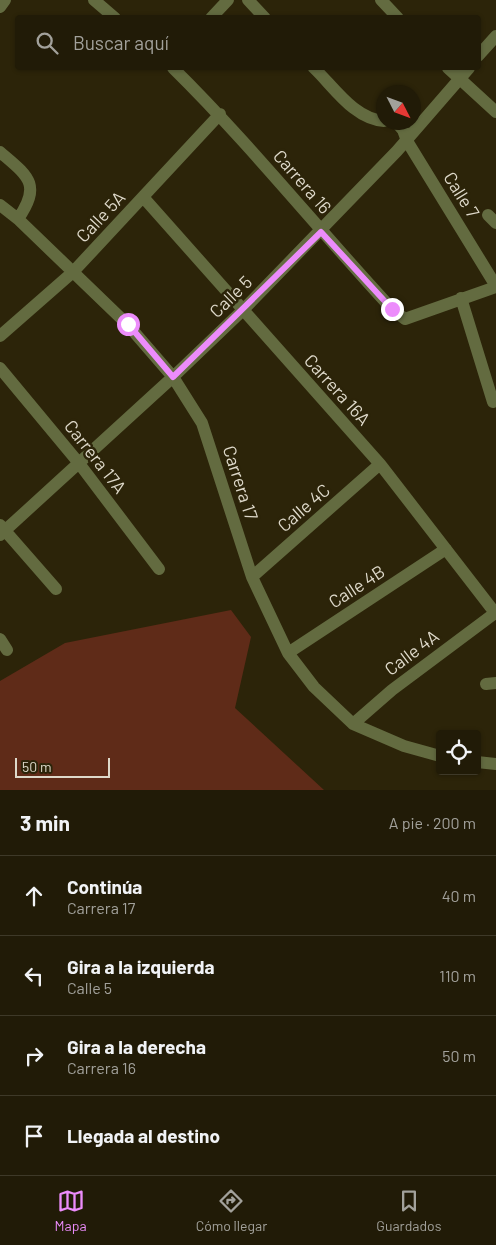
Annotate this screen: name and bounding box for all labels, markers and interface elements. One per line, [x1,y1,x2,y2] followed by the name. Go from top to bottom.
[15,15,481,70] search box
[33,29,61,57] icon: search
[73,31,169,54] text: Buscar aquí
[376,85,421,130] north arrow
[269,145,336,218] street label: Carrera 16
[439,167,485,222] street label: Calle 7
[71,186,129,246] street label: Calle 5A
[204,271,256,322] street label: Calle 5
[381,298,404,321] route end
[117,313,140,336] route start
[300,349,376,430] street label: Carrera 16A
[60,415,131,498] street label: Carrera 17A
[219,443,263,523] street label: Carrera 17
[273,478,334,536] street label: Calle 4C
[324,560,389,612] street label: Calle 4B
[380,625,443,680] street label: Calle 4A
[436,730,481,775] map controls
[436,730,481,775] button: locate
[15,755,110,778] scale bar
[22,758,51,775] text: 50 m
[20,810,70,835] text: 3 min
[389,813,476,832] text: A pie · 200 m
[67,875,142,898] text: Continúa
[20,882,48,910] icon: ahead
[442,886,476,905] text: 40 m
[67,898,135,917] text: Carrera 17
[67,955,215,978] text: Gira a la izquierda
[20,962,48,990] icon: left
[439,966,476,985] text: 110 m
[67,978,112,997] text: Calle 5
[67,1035,206,1058] text: Gira a la derecha
[20,1042,48,1070] icon: right
[442,1046,476,1065] text: 50 m
[67,1058,136,1077] text: Carrera 16
[20,1122,48,1150] icon: arrive
[67,1124,220,1147] text: Llegada al destino
[55,1187,87,1234] tab: Mapa
[196,1187,267,1234] tab: Cómo llegar
[376,1187,441,1234] tab: Guardados

